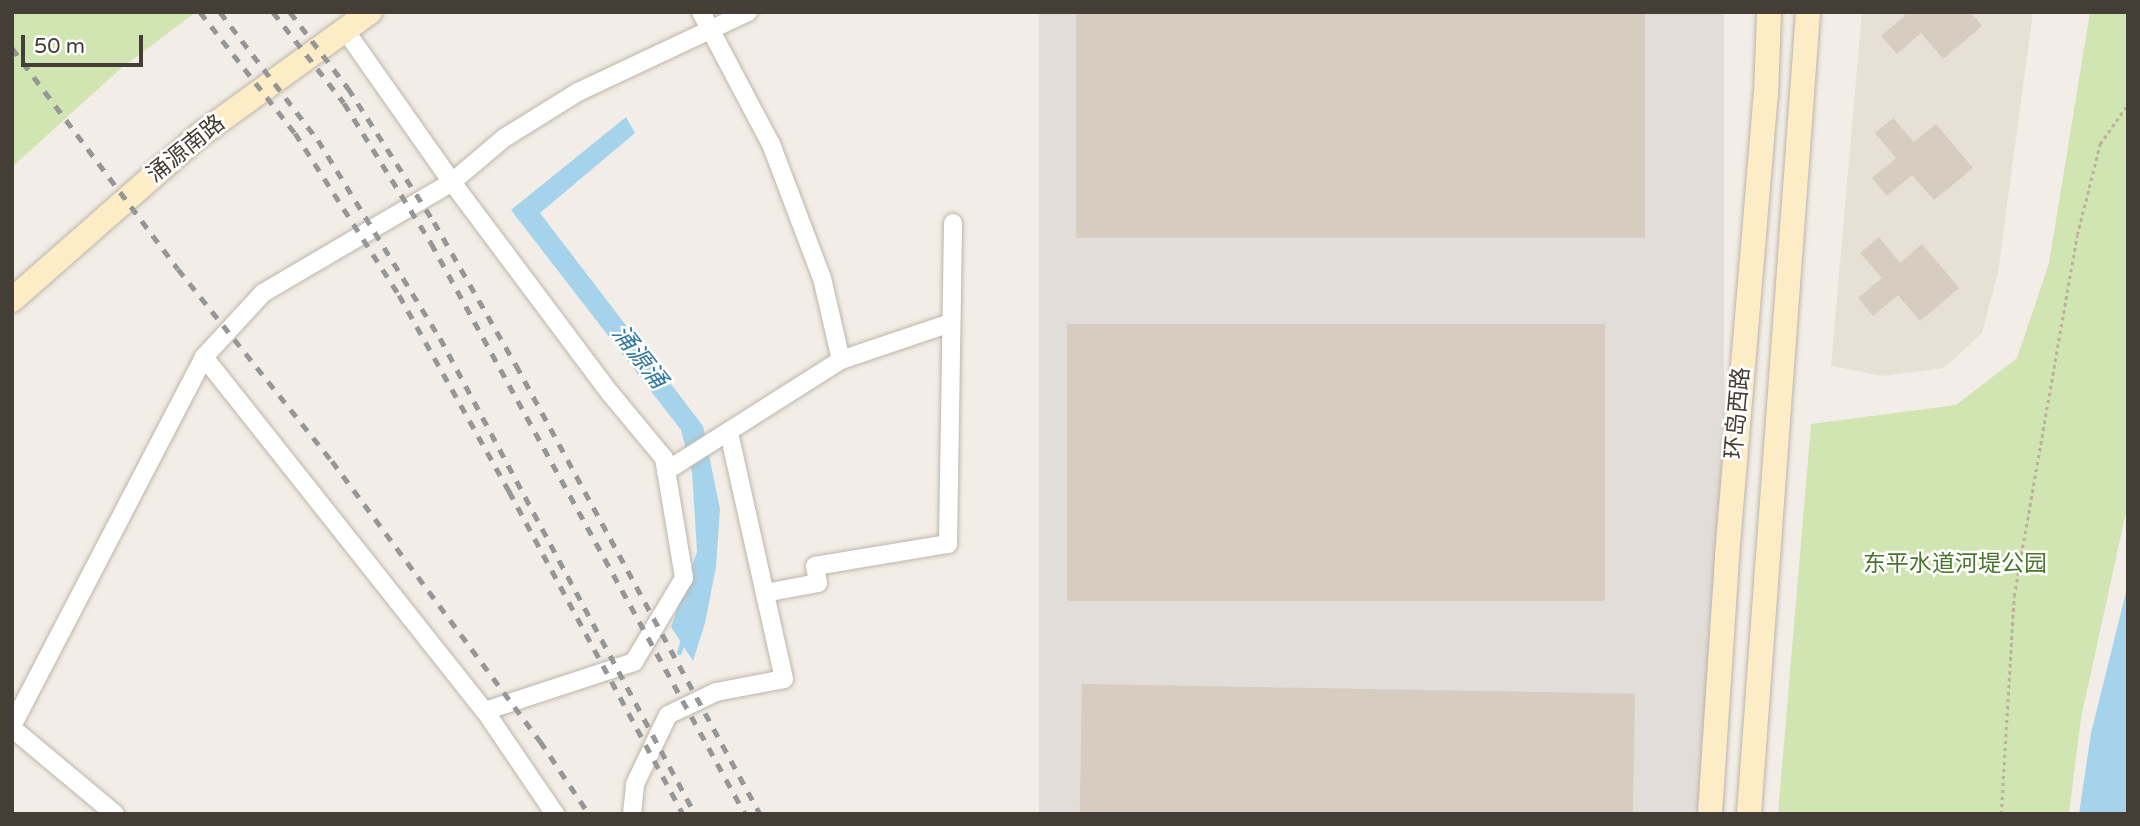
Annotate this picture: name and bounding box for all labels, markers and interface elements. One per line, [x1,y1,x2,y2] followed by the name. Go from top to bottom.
[24,21,147,65] scale bar
[34,34,85,59] text: 50 m
[142,109,230,189] street label: 涌源南路
[605,320,673,394] water label: 涌源涌
[1720,366,1756,460] street label: 环岛西路
[1863,550,2047,578] park label: 东平水道河堤公园

